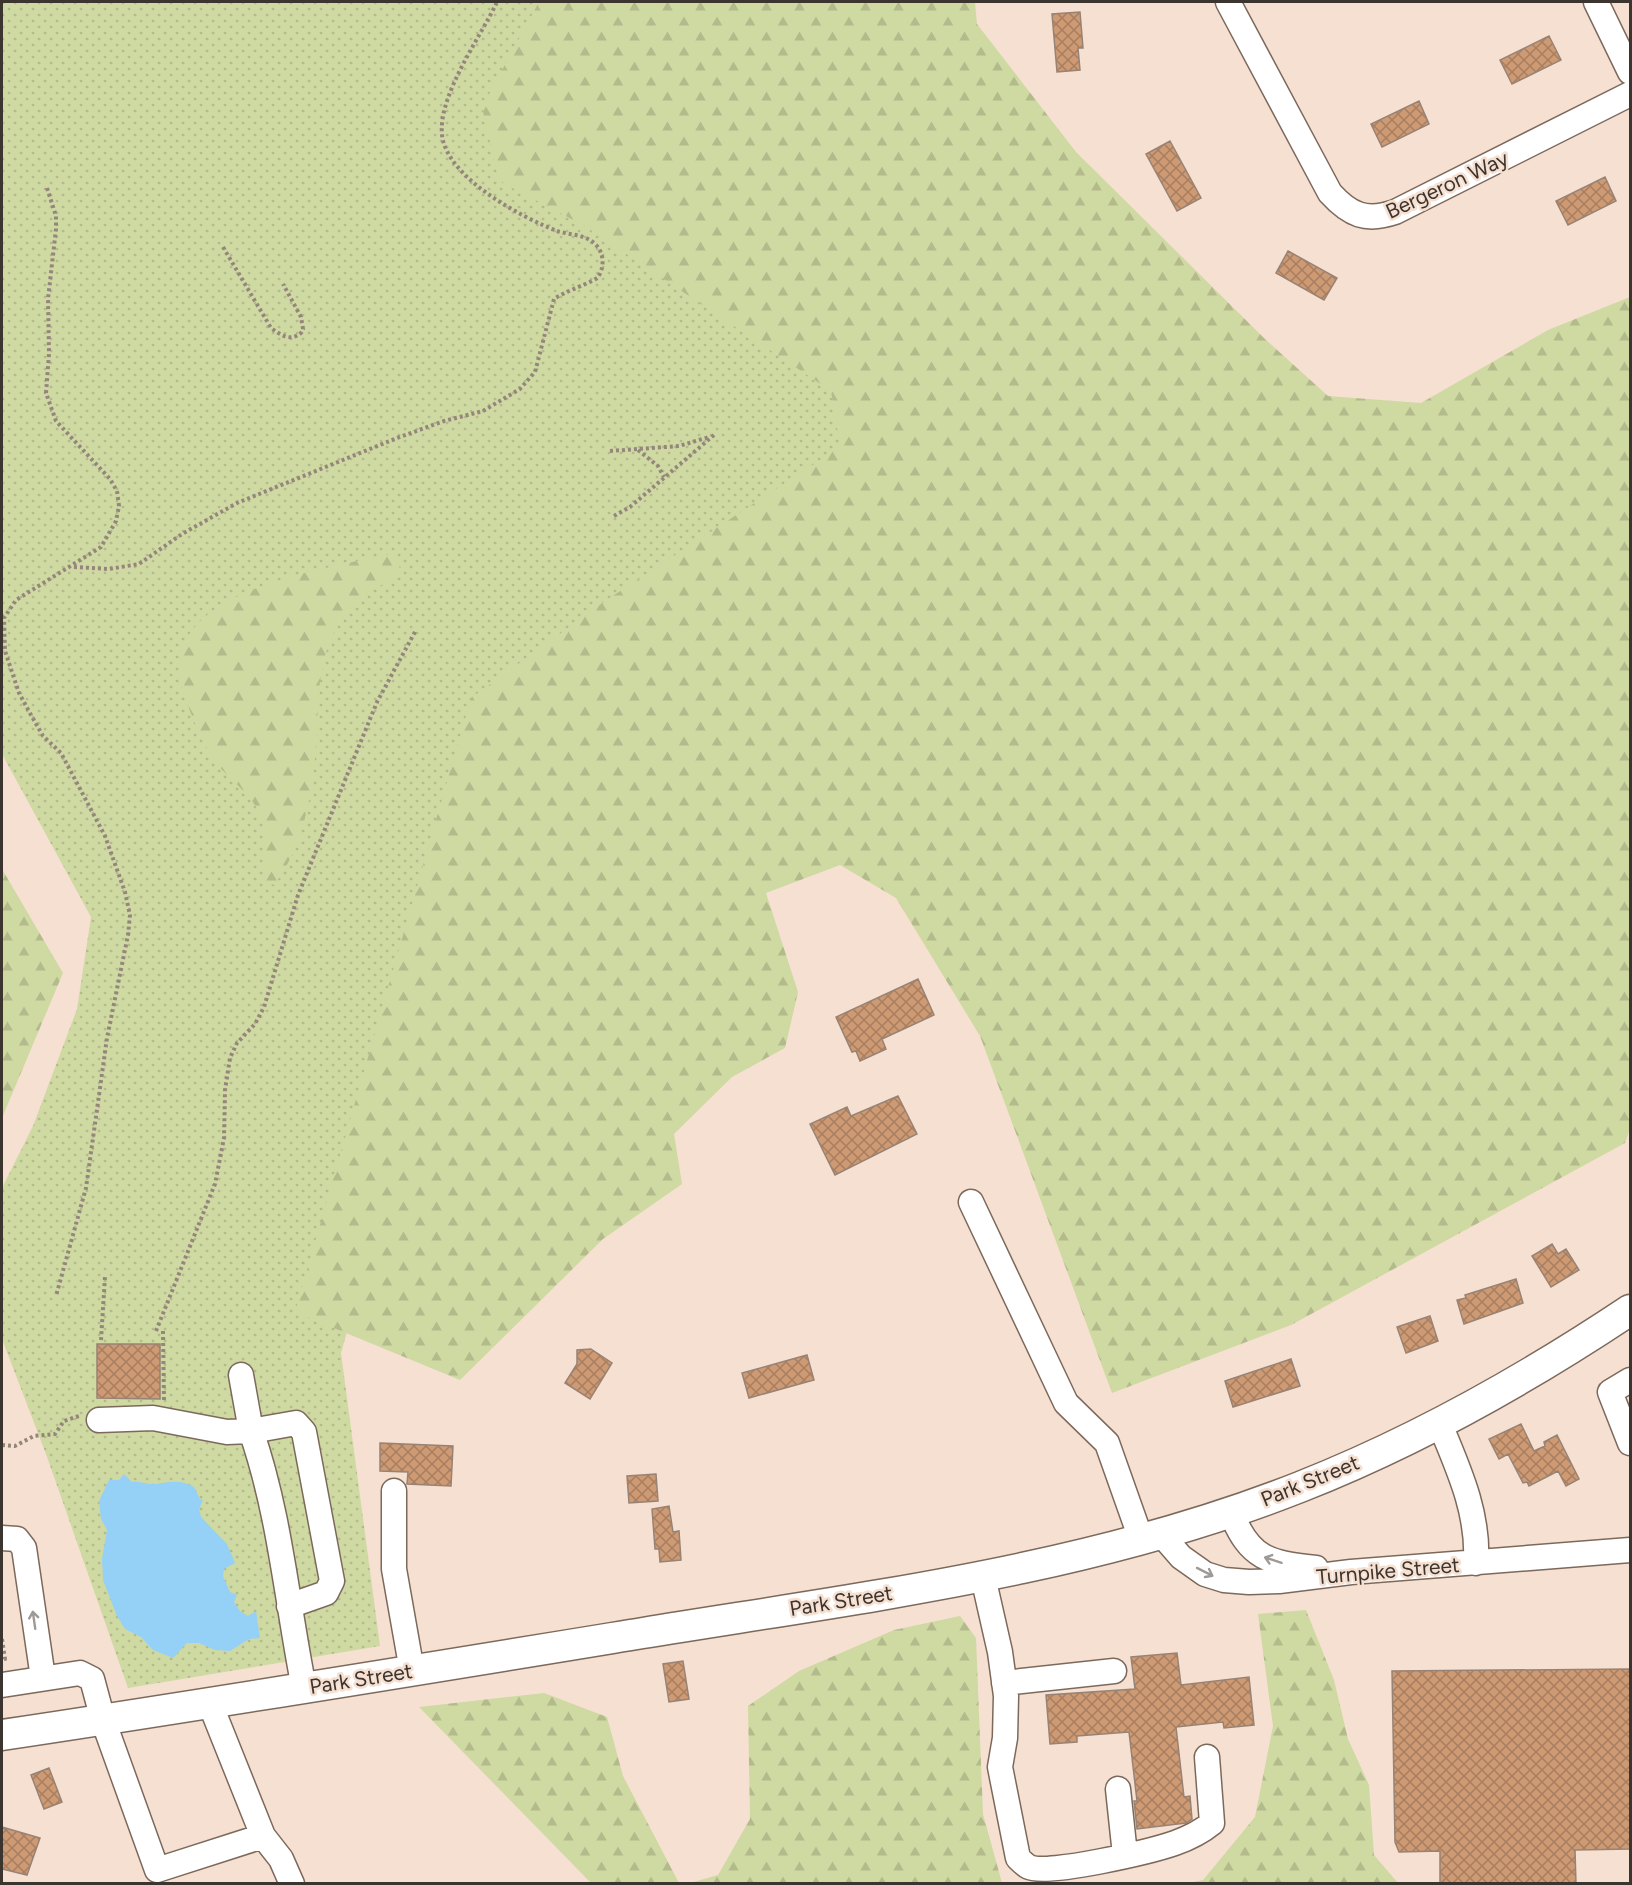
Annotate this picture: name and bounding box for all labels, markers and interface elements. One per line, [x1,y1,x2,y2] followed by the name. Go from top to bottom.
[1382,145,1512,224] street label: Bergeron Way
[1257,1449,1363,1512] street label: Park Street
[1315,1552,1461,1589] street label: Turnpike Street
[1264,1554,1283,1565] one-way arrow
[1196,1566,1213,1578] one-way arrow
[788,1580,894,1621] street label: Park Street
[29,1611,40,1631] one-way arrow
[308,1658,414,1699] street label: Park Street

